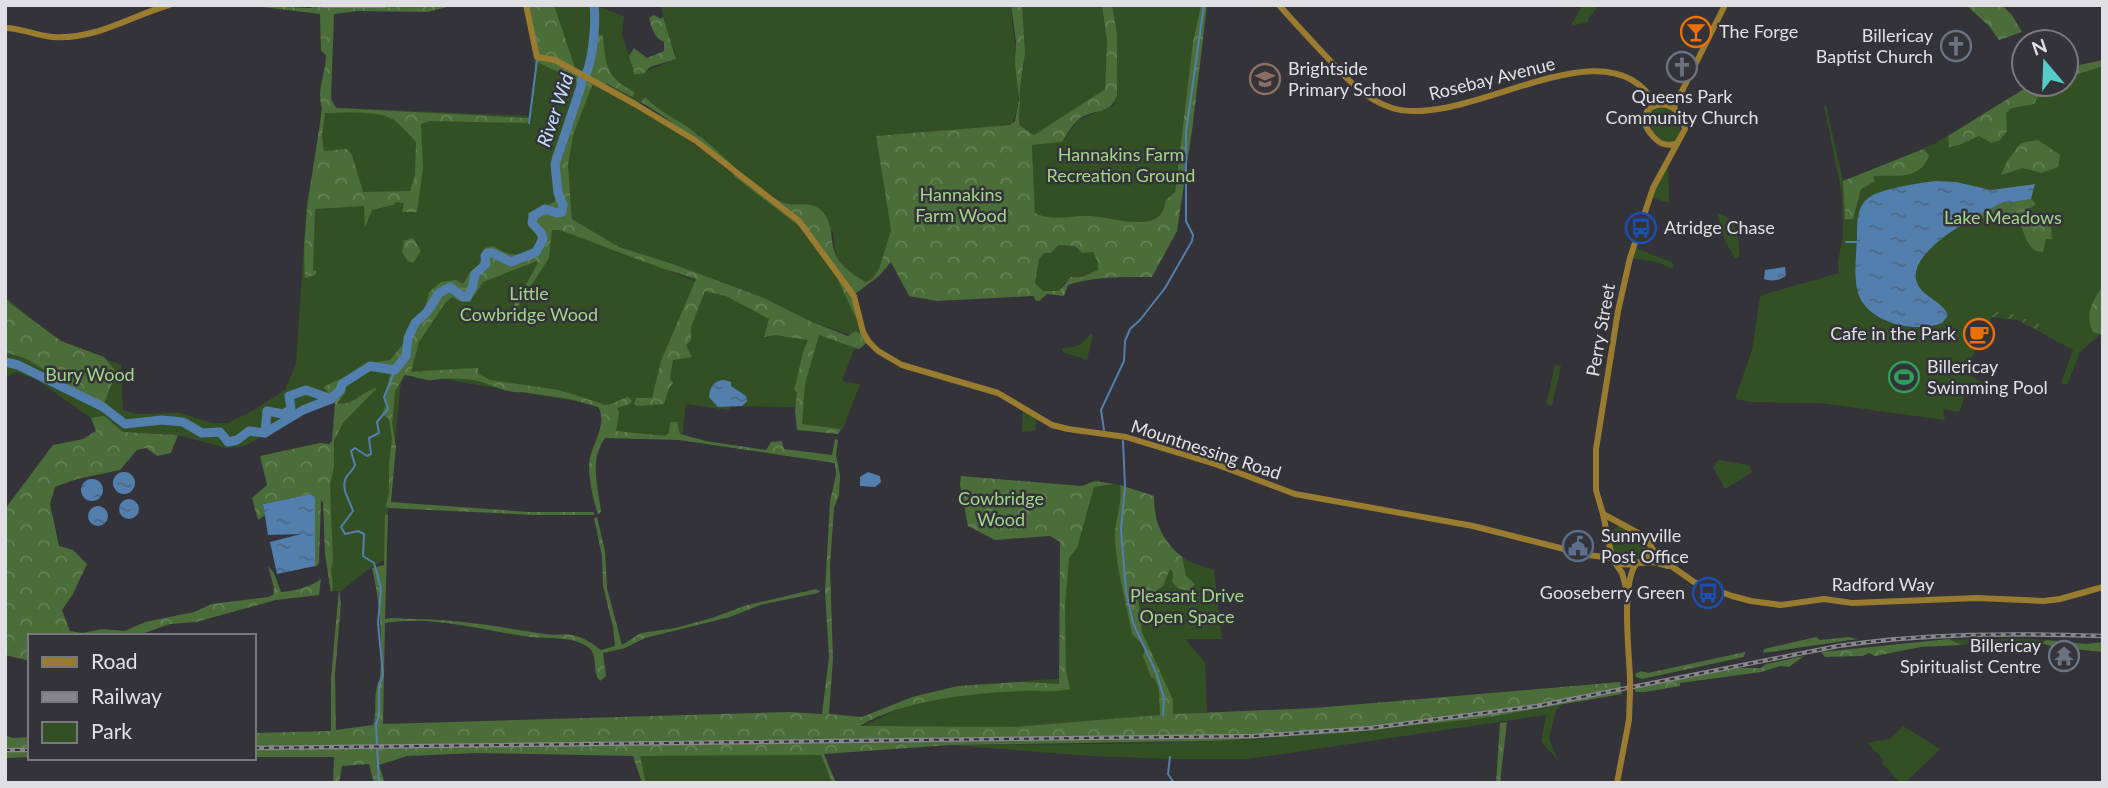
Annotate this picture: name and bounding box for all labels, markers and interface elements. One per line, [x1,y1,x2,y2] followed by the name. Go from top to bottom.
[1679,15,1713,49] bar icon: The Forge
[1719,20,1798,42] place label: The Forge
[1816,24,1934,67] place label: Billericay Baptist Church
[2010,28,2080,98] north arrow
[1939,29,1973,63] church icon: Billericay Baptist Church
[2029,33,2050,60] text: N
[1665,50,1699,84] church icon: Queens Park Community Church
[1426,52,1557,104] street label: Rosebay Avenue
[1288,57,1406,100] place label: Brightside Primary School
[1248,62,1282,96] school or university icon: Brightside Primary School
[531,70,578,150] water label: River Wid
[1606,85,1758,128] place label: Queens Park Community Church
[1047,143,1195,186] park label: Hannakins Farm Recreation Ground
[915,183,1007,226] park label: Hannakins Farm Wood
[1944,206,2062,228] park label: Lake Meadows
[1624,211,1658,245] bus stop icon: Atridge Chase
[1664,216,1775,238] place label: Atridge Chase
[1581,281,1619,378] street label: Perry Street
[460,282,598,325] park label: Little Cowbridge Wood
[1962,317,1996,351] cafe icon: Cafe in the Park
[1830,322,1957,344] place label: Cafe in the Park
[1927,355,2048,398] place label: Billericay Swimming Pool
[1887,360,1921,394] sports icon: Billericay Swimming Pool
[45,363,135,385] park label: Bury Wood
[1129,414,1284,484] street label: Mountnessing Road
[958,487,1044,530] park label: Cowbridge Wood
[1601,524,1689,567] place label: Sunnyville Post Office
[1561,529,1595,563] public building icon: Sunnyville Post Office
[1832,573,1935,595] street label: Radford Way
[1691,576,1725,610] bus stop icon: Gooseberry Green
[1540,581,1685,603] place label: Gooseberry Green
[1130,584,1244,627] park label: Pleasant Drive Open Space
[28,634,256,760] legend
[1900,634,2042,677] place label: Billericay Spiritualist Centre
[2047,639,2081,673] temple icon: Billericay Spiritualist Centre
[91,648,138,673] text: Road
[91,683,162,708] text: Railway
[91,718,132,743] text: Park

